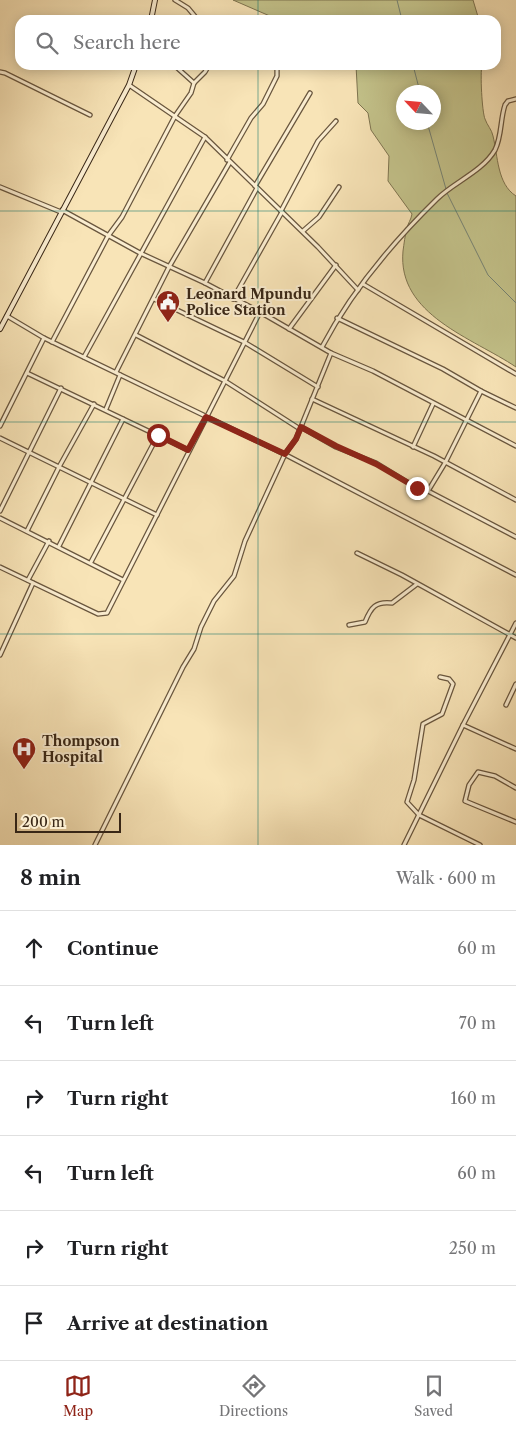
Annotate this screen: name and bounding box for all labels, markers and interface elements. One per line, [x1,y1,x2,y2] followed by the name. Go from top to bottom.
[15,15,501,70] search box
[33,29,61,57] icon: search
[73,31,181,54] text: Search here
[396,85,441,130] north arrow
[186,285,312,319] place label: Leonard Mpundu Police Station
[155,289,181,323] public building icon: Leonard Mpundu Police Station
[147,424,170,447] route start
[406,477,429,500] route end
[42,732,120,766] place label: Thompson Hospital
[11,736,37,770] hospital icon: Thompson Hospital
[15,810,121,833] scale bar
[22,813,65,831] text: 200 m
[20,865,81,890] text: 8 min
[396,868,496,888] text: Walk · 600 m
[20,934,48,962] icon: ahead
[67,937,159,960] text: Continue
[457,938,496,958] text: 60 m
[20,1009,48,1037] icon: left
[67,1012,154,1035] text: Turn left
[459,1013,496,1033] text: 70 m
[20,1084,48,1112] icon: right
[67,1087,168,1110] text: Turn right
[451,1088,496,1108] text: 160 m
[20,1159,48,1187] icon: left
[67,1162,154,1185] text: Turn left
[457,1163,496,1183] text: 60 m
[20,1234,48,1262] icon: right
[67,1237,168,1260] text: Turn right
[449,1238,496,1258] text: 250 m
[20,1309,48,1337] icon: arrive
[67,1312,268,1335] text: Arrive at destination
[63,1372,93,1420] tab: Map
[219,1372,288,1420] tab: Directions
[414,1372,453,1420] tab: Saved

